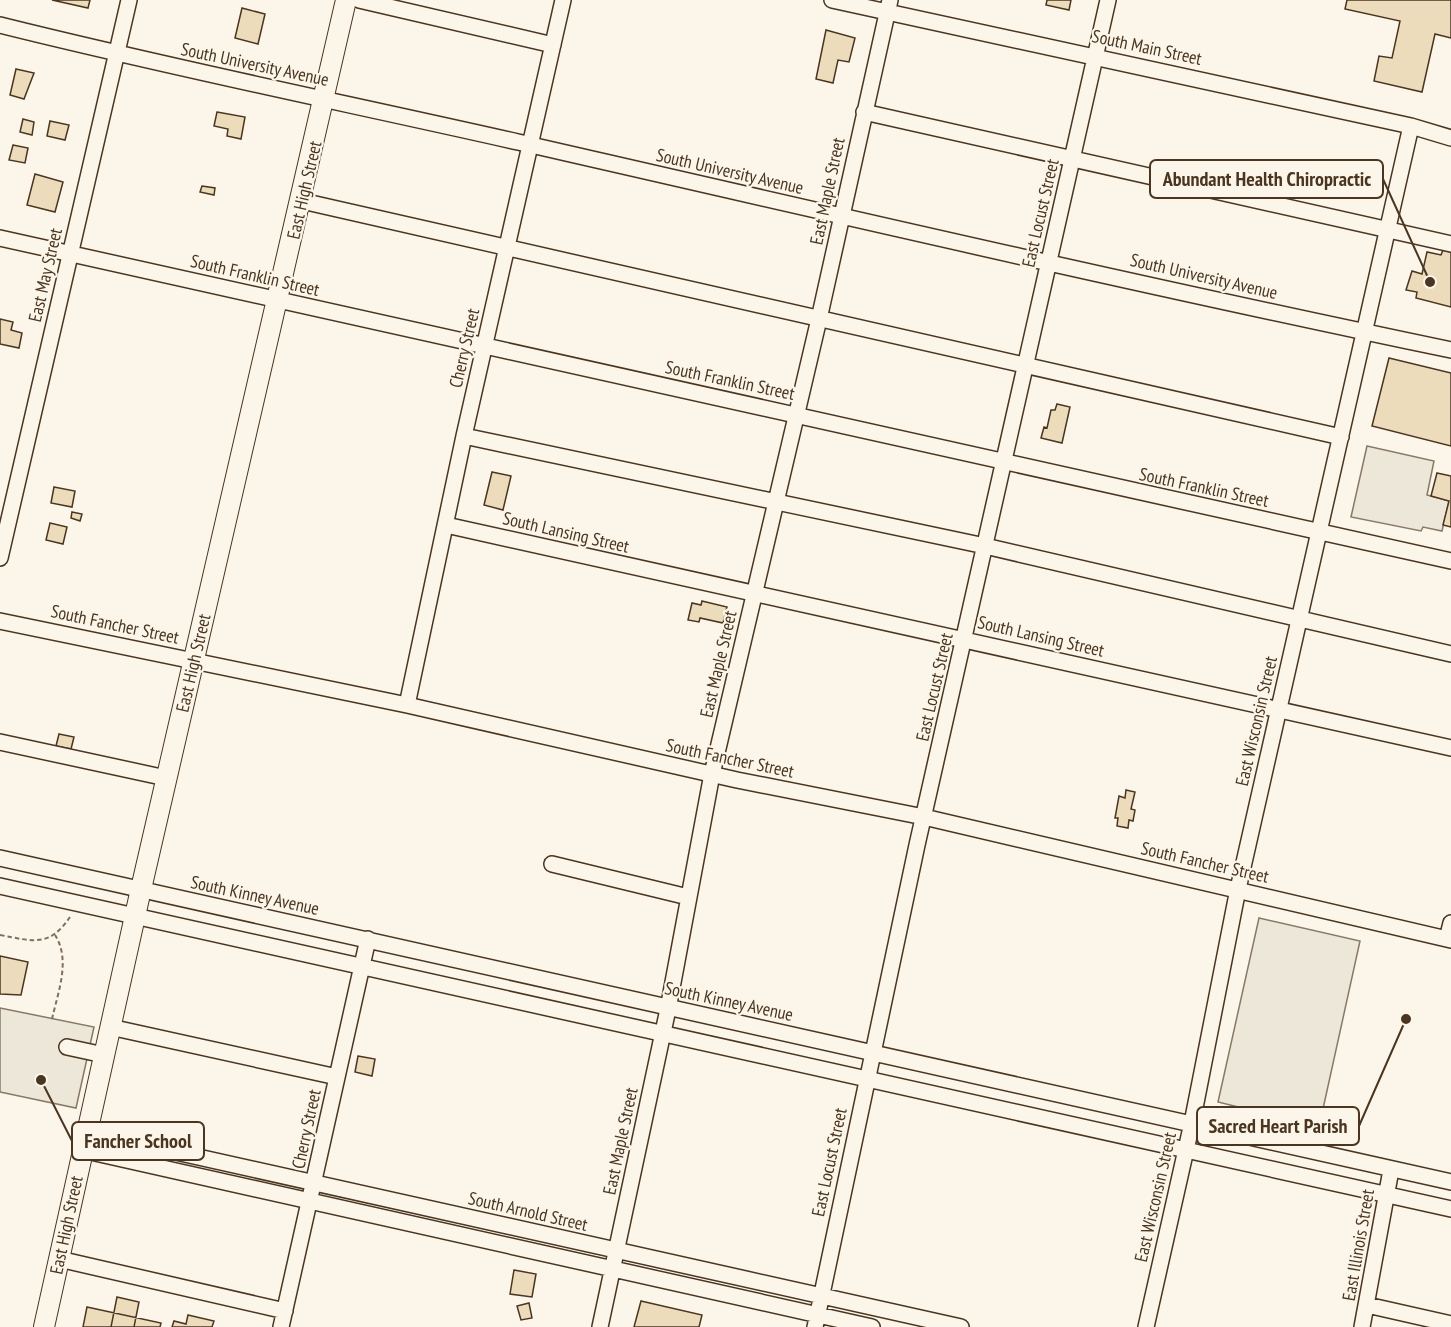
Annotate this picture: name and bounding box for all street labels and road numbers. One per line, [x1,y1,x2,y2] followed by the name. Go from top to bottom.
[1090,24,1204,70] street label: South Main Street
[179,37,331,91] street label: South University Avenue
[804,135,850,247] street label: East Maple Street
[282,139,326,241] street label: East High Street
[654,143,806,199] street label: South University Avenue
[1016,157,1064,269] street label: East Locust Street
[23,226,67,324] street label: East May Street
[1128,248,1280,304] street label: South University Avenue
[188,249,322,301] street label: South Franklin Street
[444,306,484,390] street label: Cherry Street
[663,355,797,405] street label: South Franklin Street
[1137,462,1271,512] street label: South Franklin Street
[501,506,631,558] street label: South Lansing Street
[49,599,181,649] street label: South Fancher Street
[695,608,741,720] street label: East Maple Street
[976,610,1106,662] street label: South Lansing Street
[171,612,215,714] street label: East High Street
[910,631,958,743] street label: East Locust Street
[1230,654,1282,788] street label: East Wisconsin Street
[664,733,796,783] street label: South Fancher Street
[1139,836,1271,888] street label: South Fancher Street
[189,870,321,920] street label: South Kinney Avenue
[663,976,795,1026] street label: South Kinney Avenue
[597,1085,643,1197] street label: East Maple Street
[286,1087,326,1171] street label: Cherry Street
[806,1105,852,1218] street label: East Locust Street
[1129,1130,1181,1264] street label: East Wisconsin Street
[44,1174,88,1276] street label: East High Street
[466,1186,590,1236] street label: South Arnold Street
[1337,1187,1379,1303] street label: East Illinois Street

